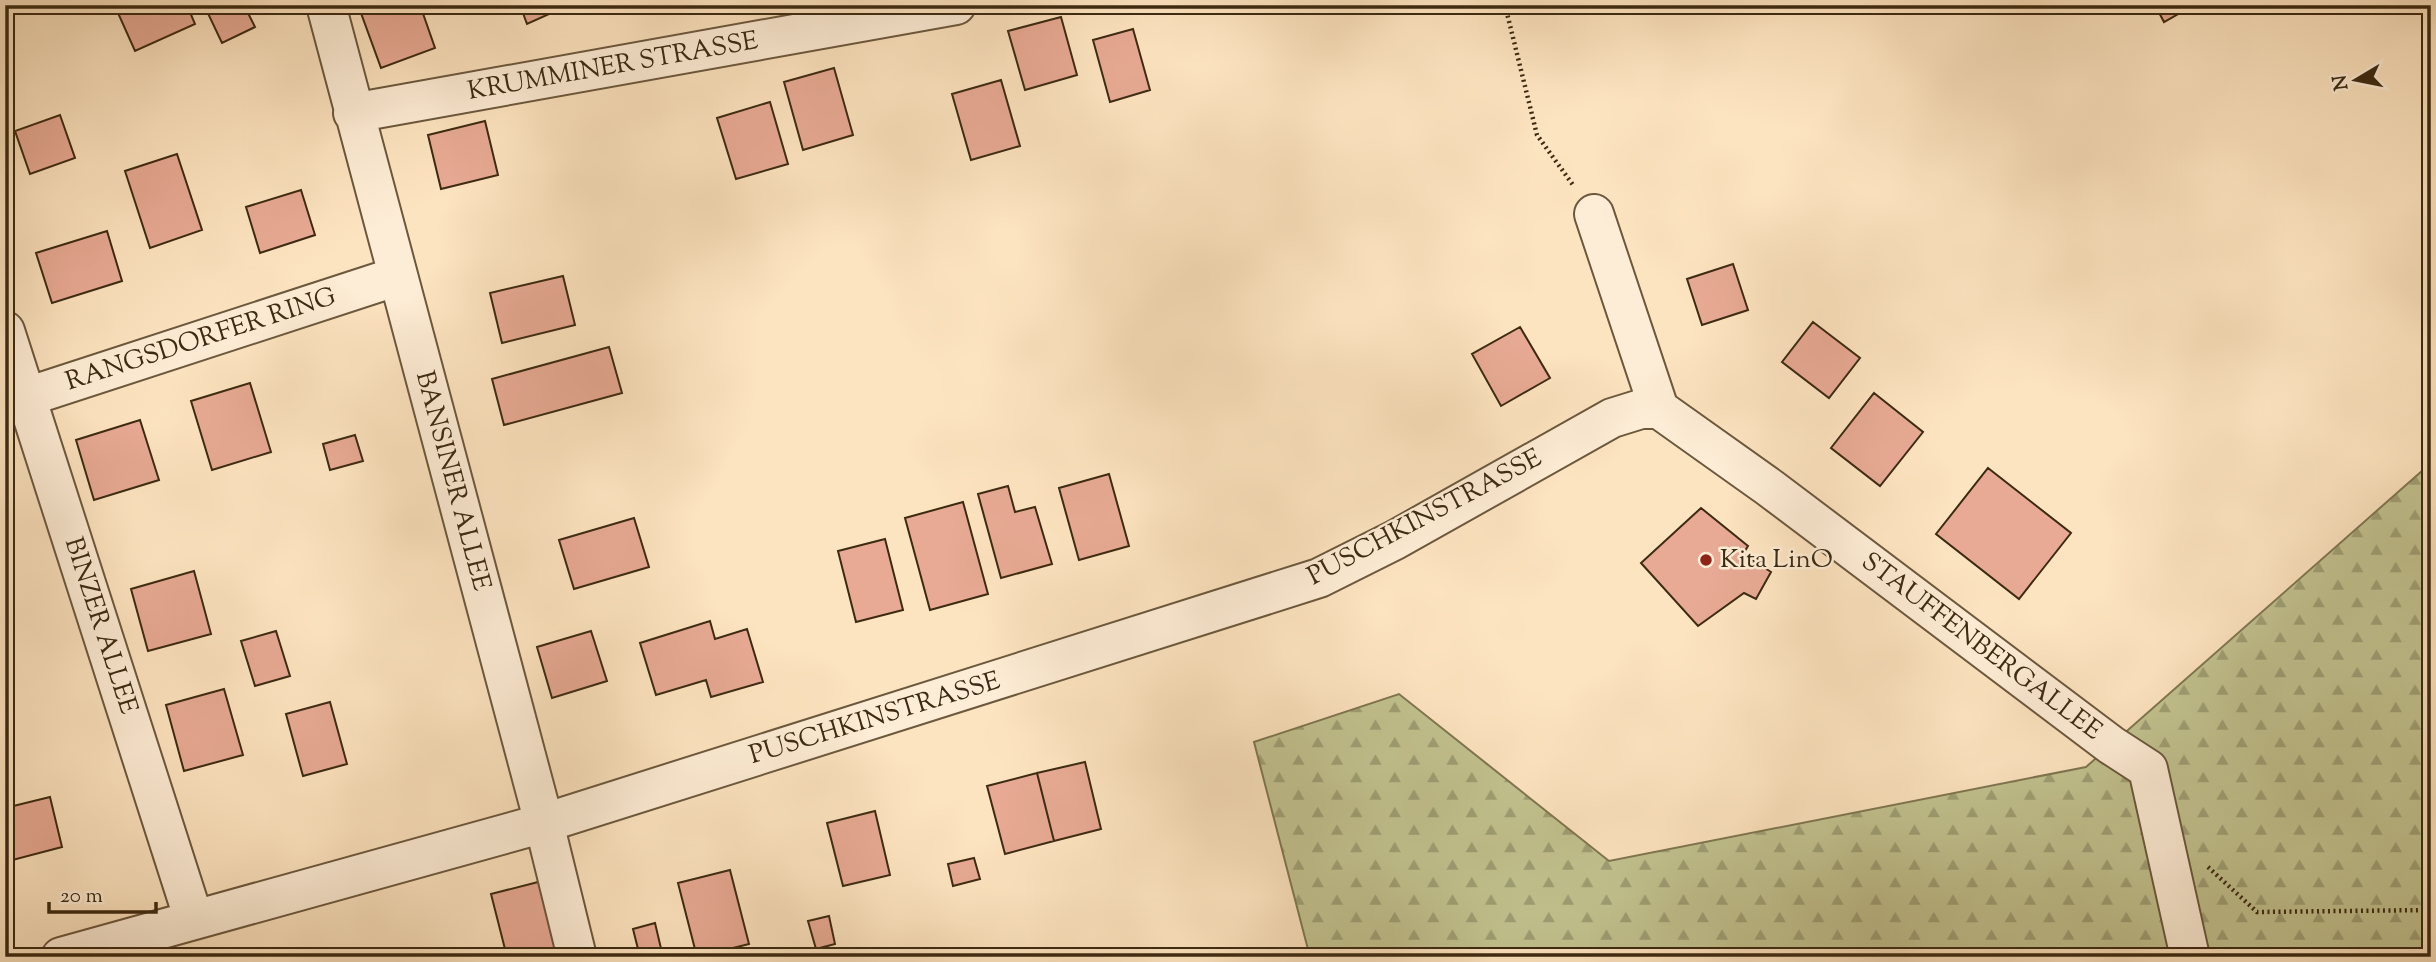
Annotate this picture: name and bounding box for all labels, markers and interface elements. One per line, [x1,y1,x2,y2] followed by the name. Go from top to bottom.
[465,23,761,111] street label: KRUMMINER STRASSE
[2320,46,2390,116] north arrow
[2327,73,2356,92] text: N
[61,279,341,401] street label: RANGSDORFER RING
[405,367,499,595] street label: BANSINER ALLEE
[1301,440,1549,596] street label: PUSCHKINSTRASSE
[54,533,146,720] street label: BINZER ALLEE
[1720,542,1833,579] place label: Kita LinO
[1853,544,2109,750] street label: STAUFFENBERGALLEE
[1698,552,1714,568] marker: Kita LinO
[745,663,1005,775] street label: PUSCHKINSTRASSE
[49,871,156,915] scale bar
[60,882,103,912] text: 20 m

